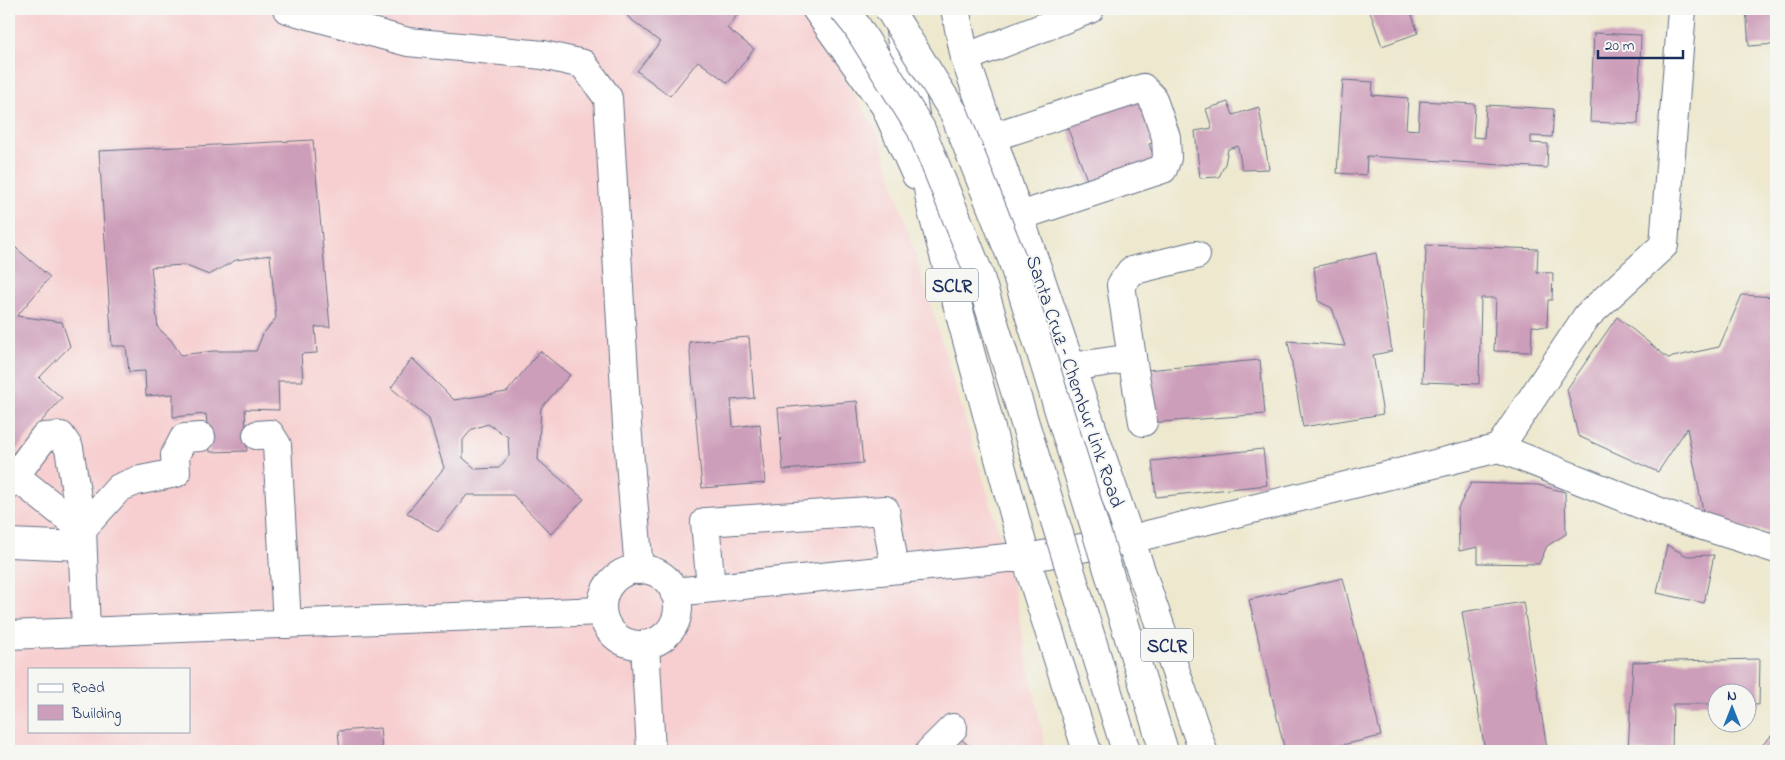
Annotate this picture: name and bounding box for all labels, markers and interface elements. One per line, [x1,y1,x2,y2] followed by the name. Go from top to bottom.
[1598,28,1682,60] scale bar
[1605,35,1635,57] text: 20 m
[1017,252,1130,512] street label: Santa Cruz – Chembur Link Road
[926,268,978,302] road number: SCLR
[1141,628,1193,662] road number: SCLR
[28,668,190,732] legend
[72,677,105,699] text: Road
[1708,682,1758,732] north arrow
[1727,686,1737,707] text: N
[71,703,121,726] text: Building

